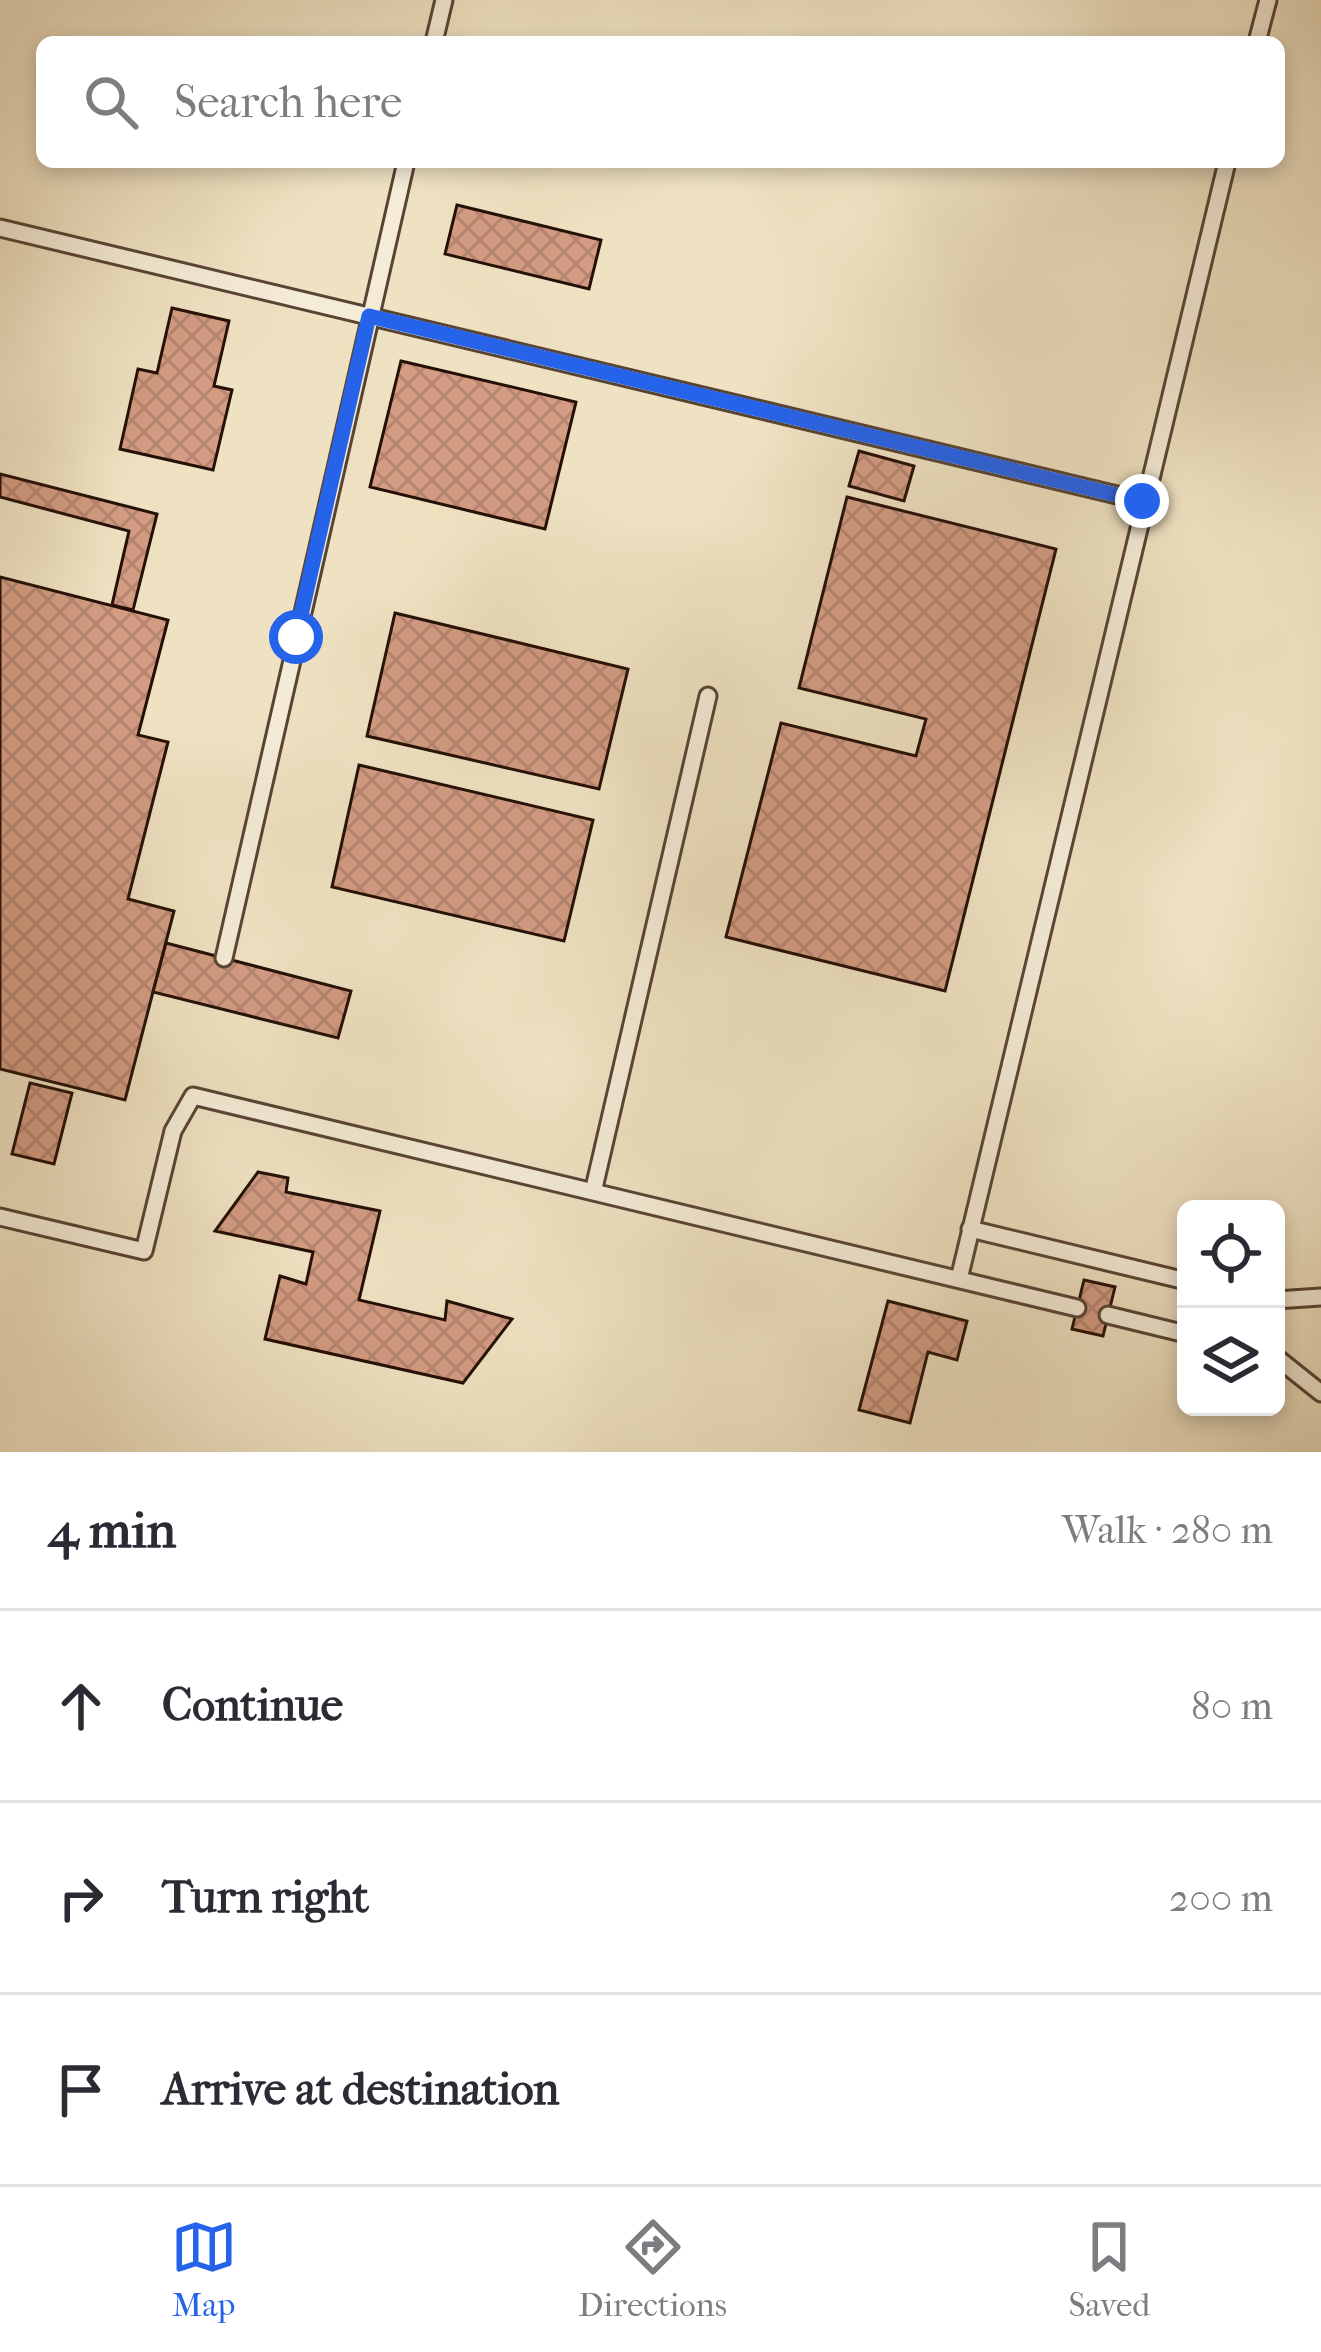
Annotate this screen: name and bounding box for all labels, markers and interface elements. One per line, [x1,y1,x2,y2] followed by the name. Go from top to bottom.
[36,36,1285,168] search box
[78,69,144,135] icon: search
[174,76,402,129] text: Search here
[1115,474,1169,528] route end
[269,610,323,664] route start
[1177,1200,1285,1416] map controls
[1177,1200,1285,1308] button: locate
[1177,1308,1285,1416] button: layers
[48,1500,176,1560] text: 4 min
[1062,1507,1273,1553] text: Walk · 280 m
[48,1673,114,1739] icon: ahead
[162,1679,343,1732] text: Continue
[1191,1683,1273,1729] text: 80 m
[48,1865,114,1931] icon: right
[162,1871,369,1924] text: Turn right
[1169,1875,1273,1921] text: 200 m
[48,2057,114,2123] icon: arrive
[162,2063,559,2116] text: Arrive at destination
[171,2214,237,2325] tab: Map
[578,2214,727,2325] tab: Directions
[1068,2214,1150,2325] tab: Saved

